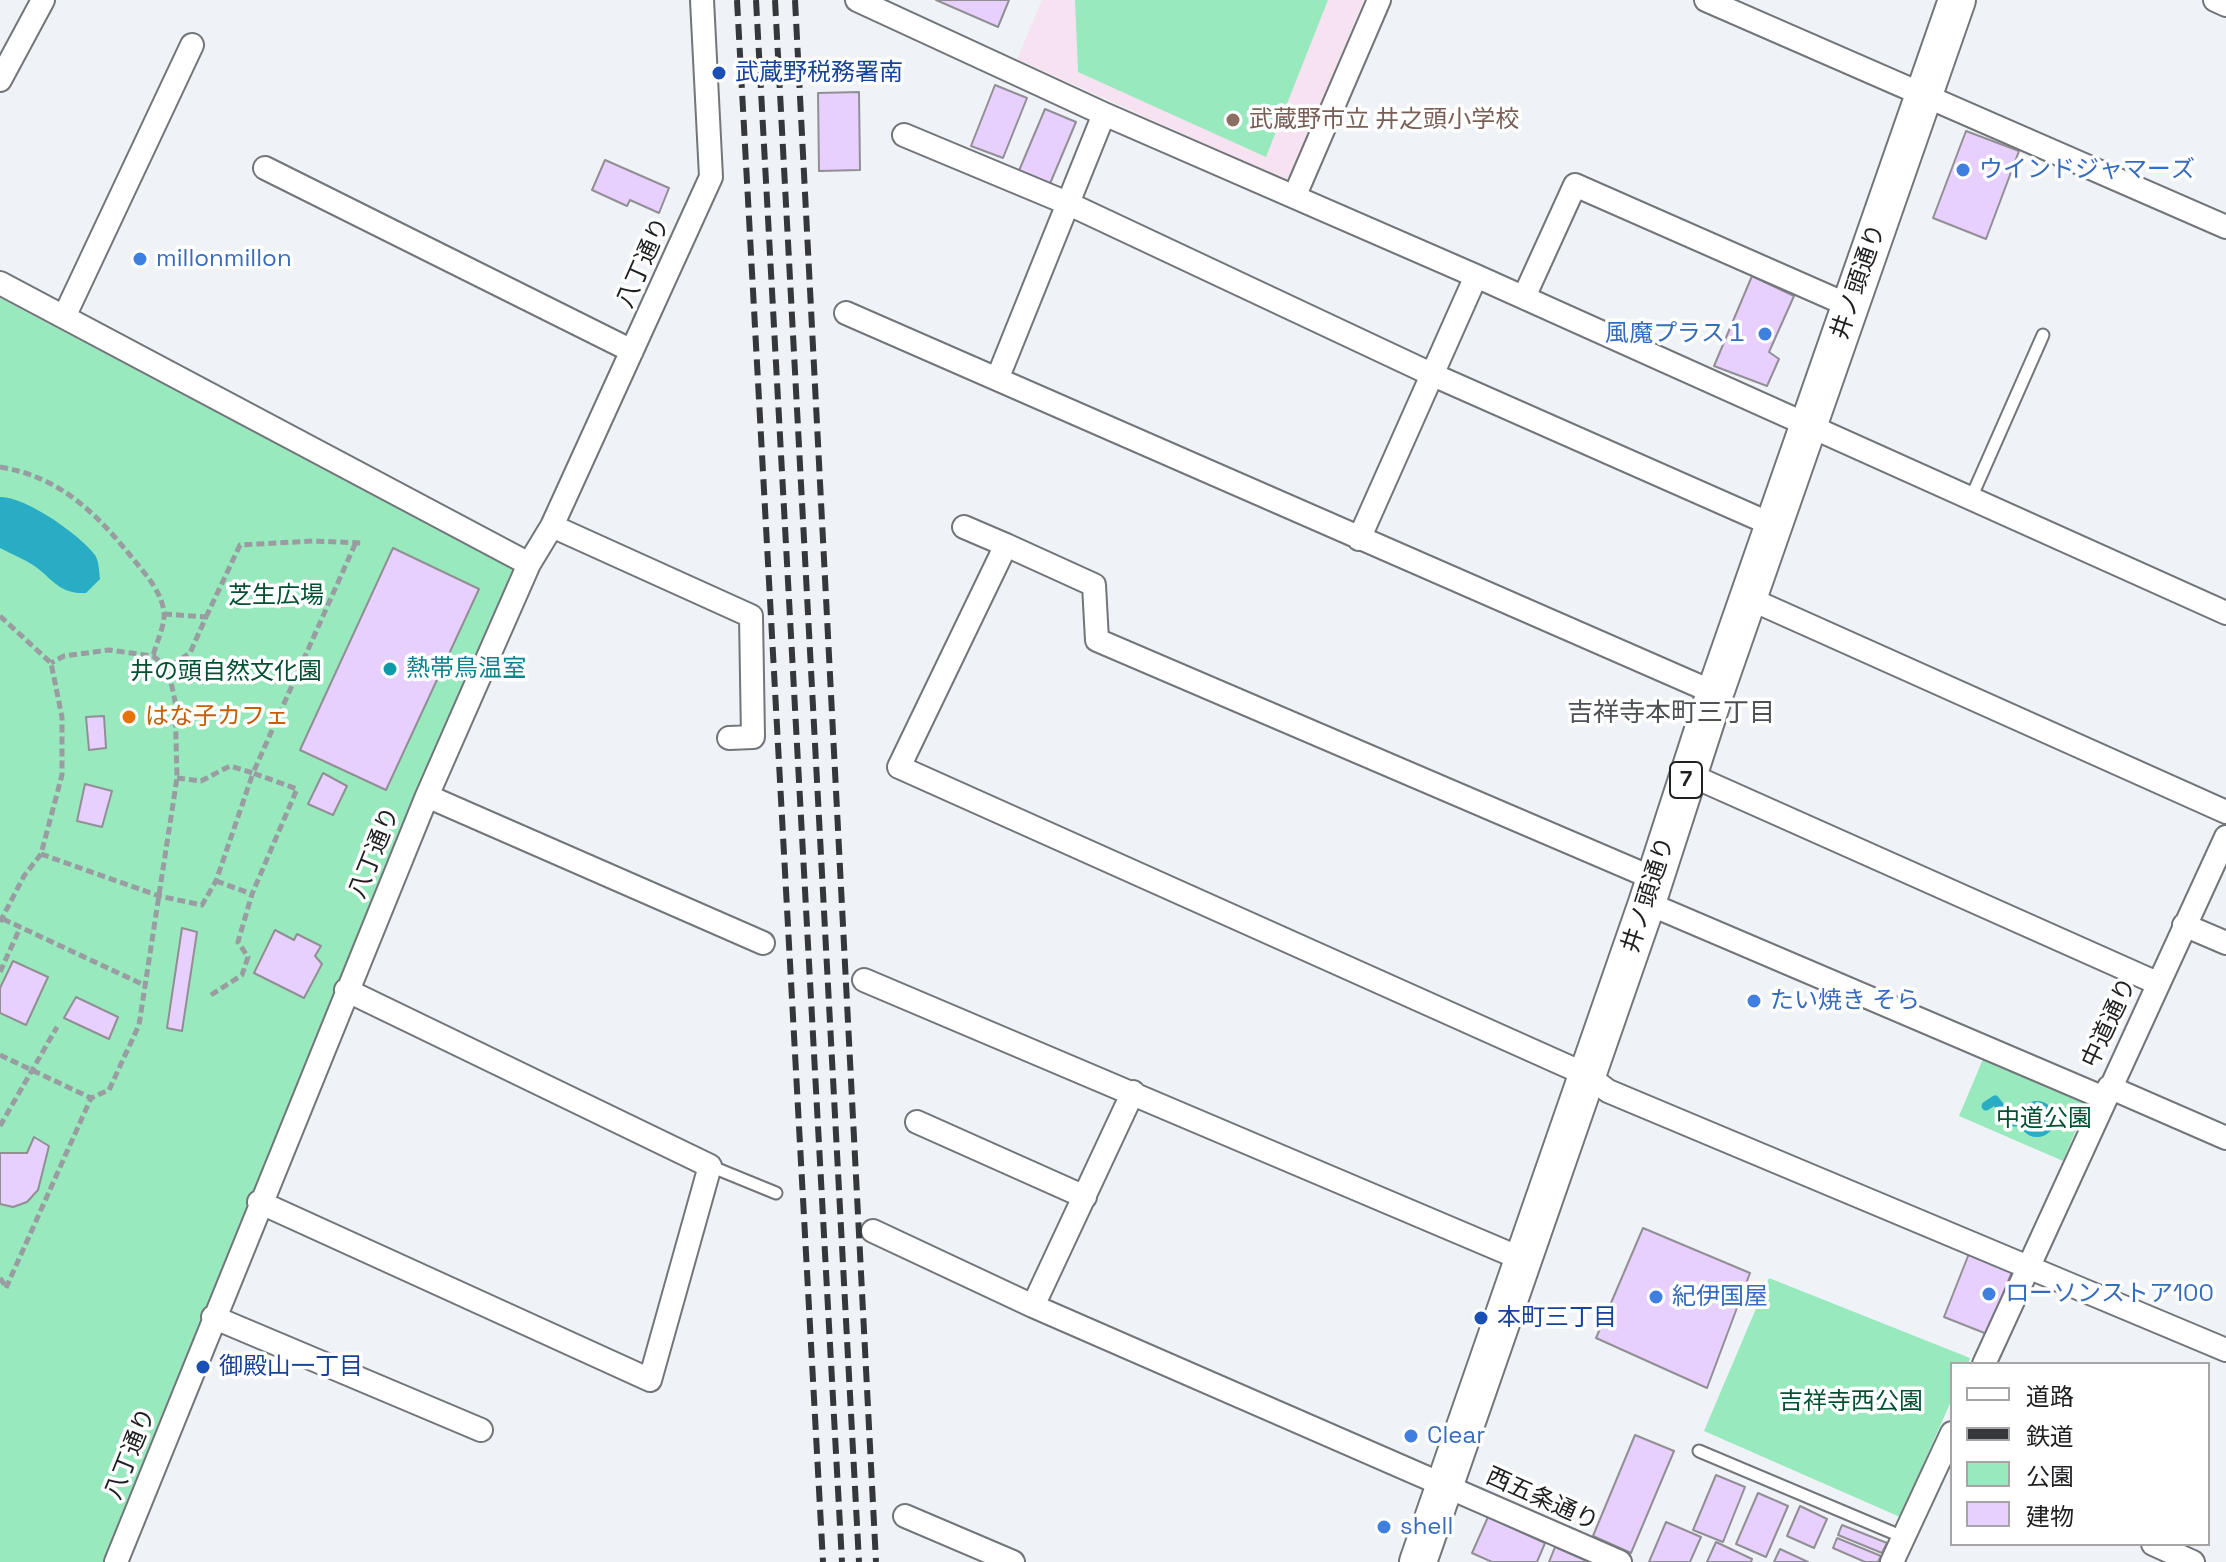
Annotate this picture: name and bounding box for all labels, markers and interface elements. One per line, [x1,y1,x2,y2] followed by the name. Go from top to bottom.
[735,59,903,87] place label: 武蔵野税務署南
[710,64,728,82] marker: 武蔵野税務署南
[1249,106,1519,134] place label: 武蔵野市立 井之頭小学校
[1224,111,1242,129] marker: 武蔵野市立 井之頭小学校
[1979,156,2195,184] place label: ウインドジャマーズ
[1954,161,1972,179] marker: ウインドジャマーズ
[611,213,677,313] street label: 八丁通り
[1826,221,1892,343] street label: 井ノ頭通り
[156,245,292,273] place label: millonmillon
[131,250,149,268] marker: millonmillon
[1605,320,1749,348] place label: 風魔プラス１
[1756,325,1774,343] marker: 風魔プラス１
[228,582,324,610] park label: 芝生広場
[406,655,526,683] place label: 熱帯鳥温室
[130,658,322,686] park label: 井の頭自然文化園
[381,660,399,678] marker: 熱帯鳥温室
[1567,698,1775,730] district label: 吉祥寺本町三丁目
[145,703,289,731] place label: はな子カフェ
[120,708,138,726] marker: はな子カフェ
[1670,762,1702,798] road number: 7
[344,803,406,903] street label: 八丁通り
[1617,833,1681,957] street label: 井ノ頭通り
[2077,973,2143,1073] street label: 中道通り
[1770,987,1920,1015] place label: たい焼き そら
[1745,992,1763,1010] marker: たい焼き そら
[1996,1105,2092,1133] park label: 中道公園
[2005,1280,2214,1308] place label: ローソンストア100
[1672,1283,1768,1311] place label: 紀伊国屋
[1980,1285,1998,1303] marker: ローソンストア100
[1647,1288,1665,1306] marker: 紀伊国屋
[1497,1304,1617,1332] place label: 本町三丁目
[1472,1309,1490,1327] marker: 本町三丁目
[219,1353,363,1381] place label: 御殿山一丁目
[194,1358,212,1376] marker: 御殿山一丁目
[1950,1362,2210,1546] legend
[2026,1381,2074,1412] text: 道路
[1779,1388,1923,1416] park label: 吉祥寺西公園
[100,1404,162,1504] street label: 八丁通り
[2026,1421,2074,1452] text: 鉄道
[1427,1422,1485,1450] place label: Clear
[1402,1427,1420,1445] marker: Clear
[2026,1461,2074,1492] text: 公園
[1481,1462,1603,1538] street label: 西五条通り
[2026,1501,2074,1532] text: 建物
[1400,1513,1453,1541] place label: shell
[1375,1518,1393,1536] marker: shell

